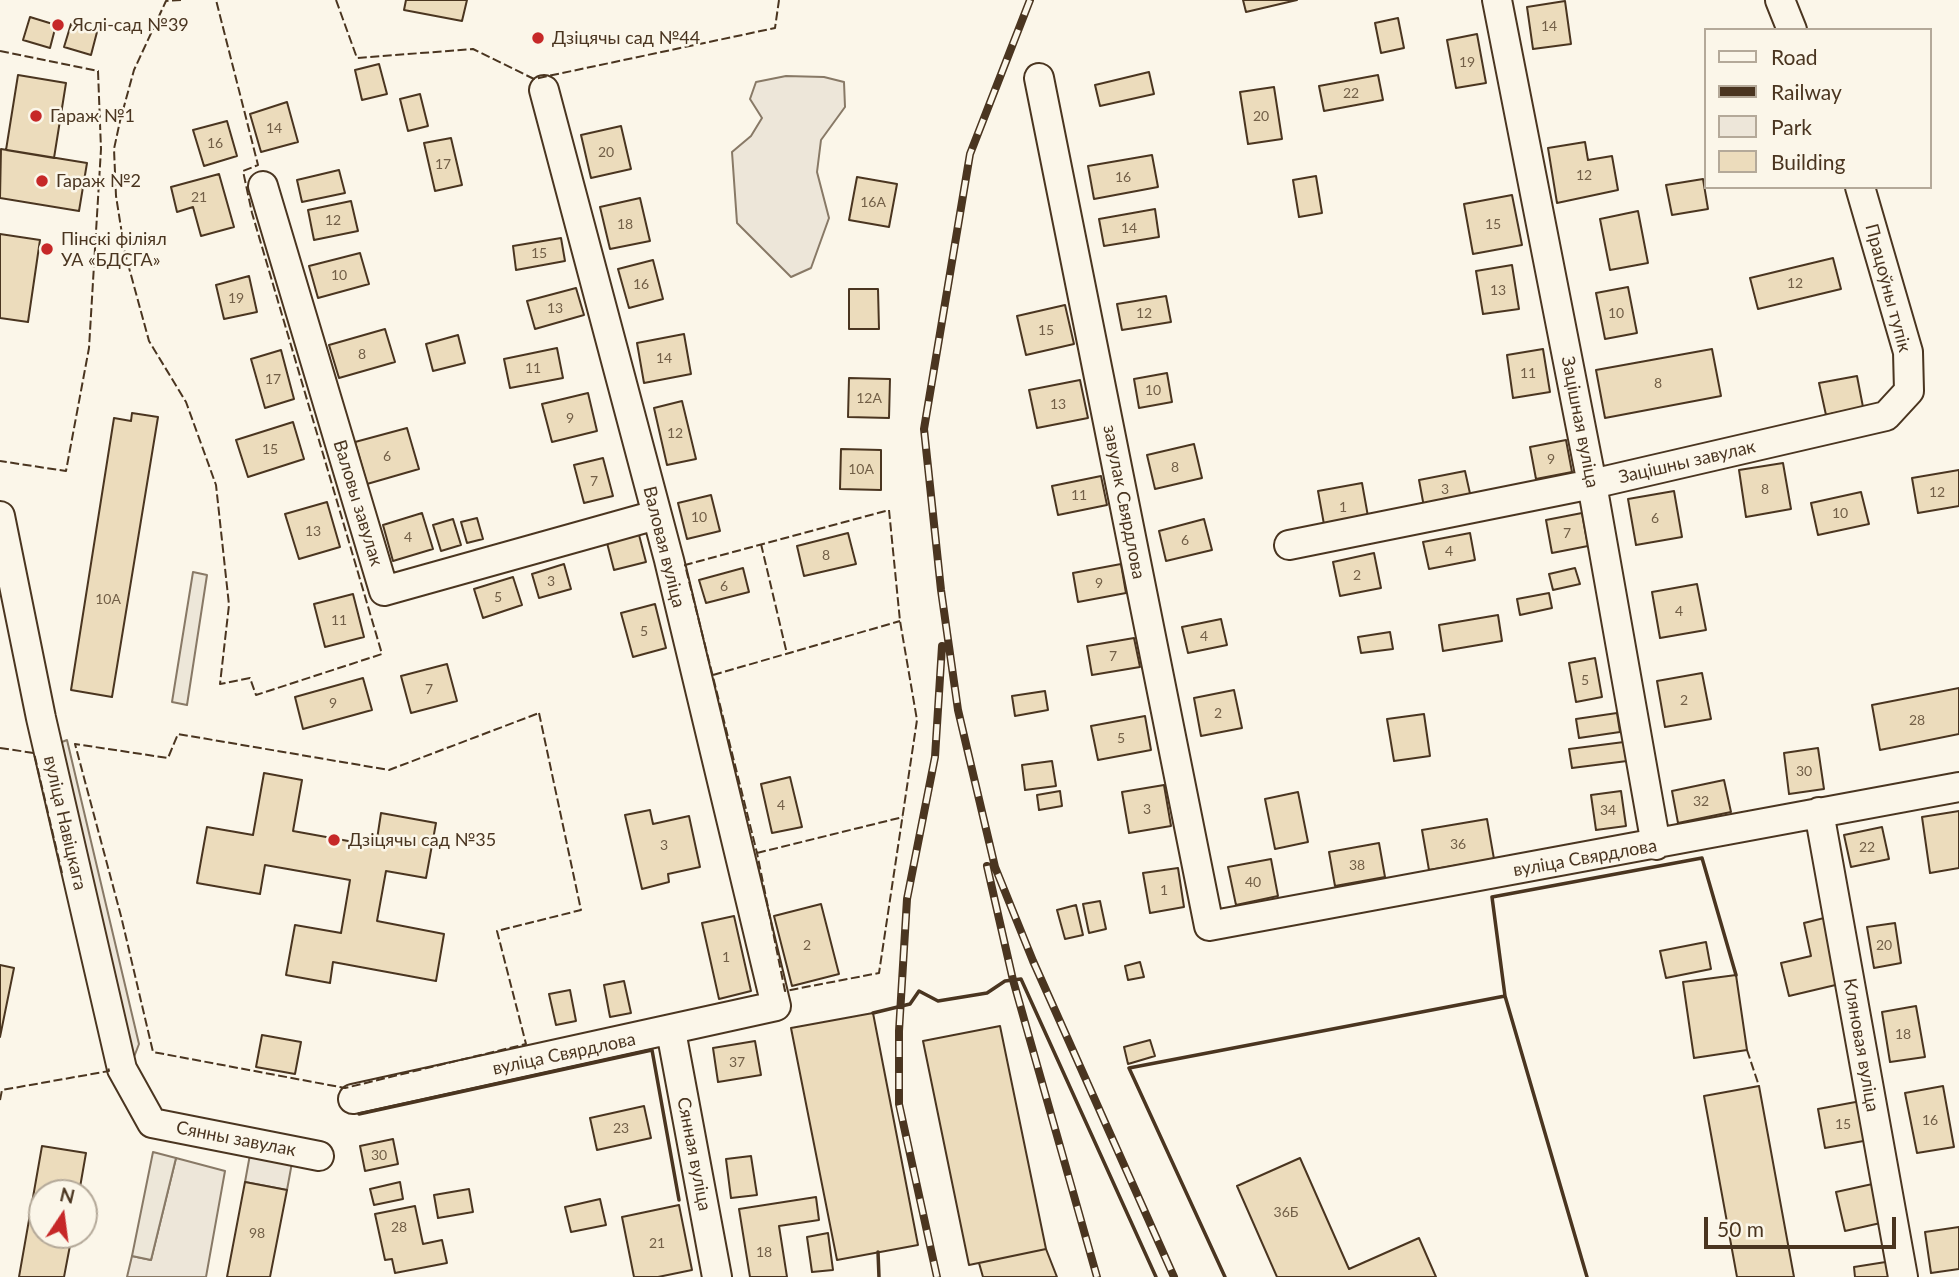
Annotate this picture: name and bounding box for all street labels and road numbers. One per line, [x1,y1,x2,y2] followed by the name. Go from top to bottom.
[1860,221,1916,355] street label: Працоўны тупік
[1557,354,1603,490] street label: Зацішная вуліца
[1098,423,1150,581] street label: завулак Свярдлова
[1616,436,1758,488] street label: Зацішны завулак
[329,437,387,569] street label: Валовы завулак
[638,484,690,610] street label: Валовая вуліца
[39,754,91,892] street label: вуліца Навіцкага
[1511,835,1659,881] street label: вуліца Свярдлова
[1839,977,1883,1113] street label: Кляновая вуліца
[491,1028,637,1080] street label: вуліца Свярдлова
[672,1095,716,1213] street label: Сянная вуліца
[174,1117,298,1161] street label: Сянны завулак

